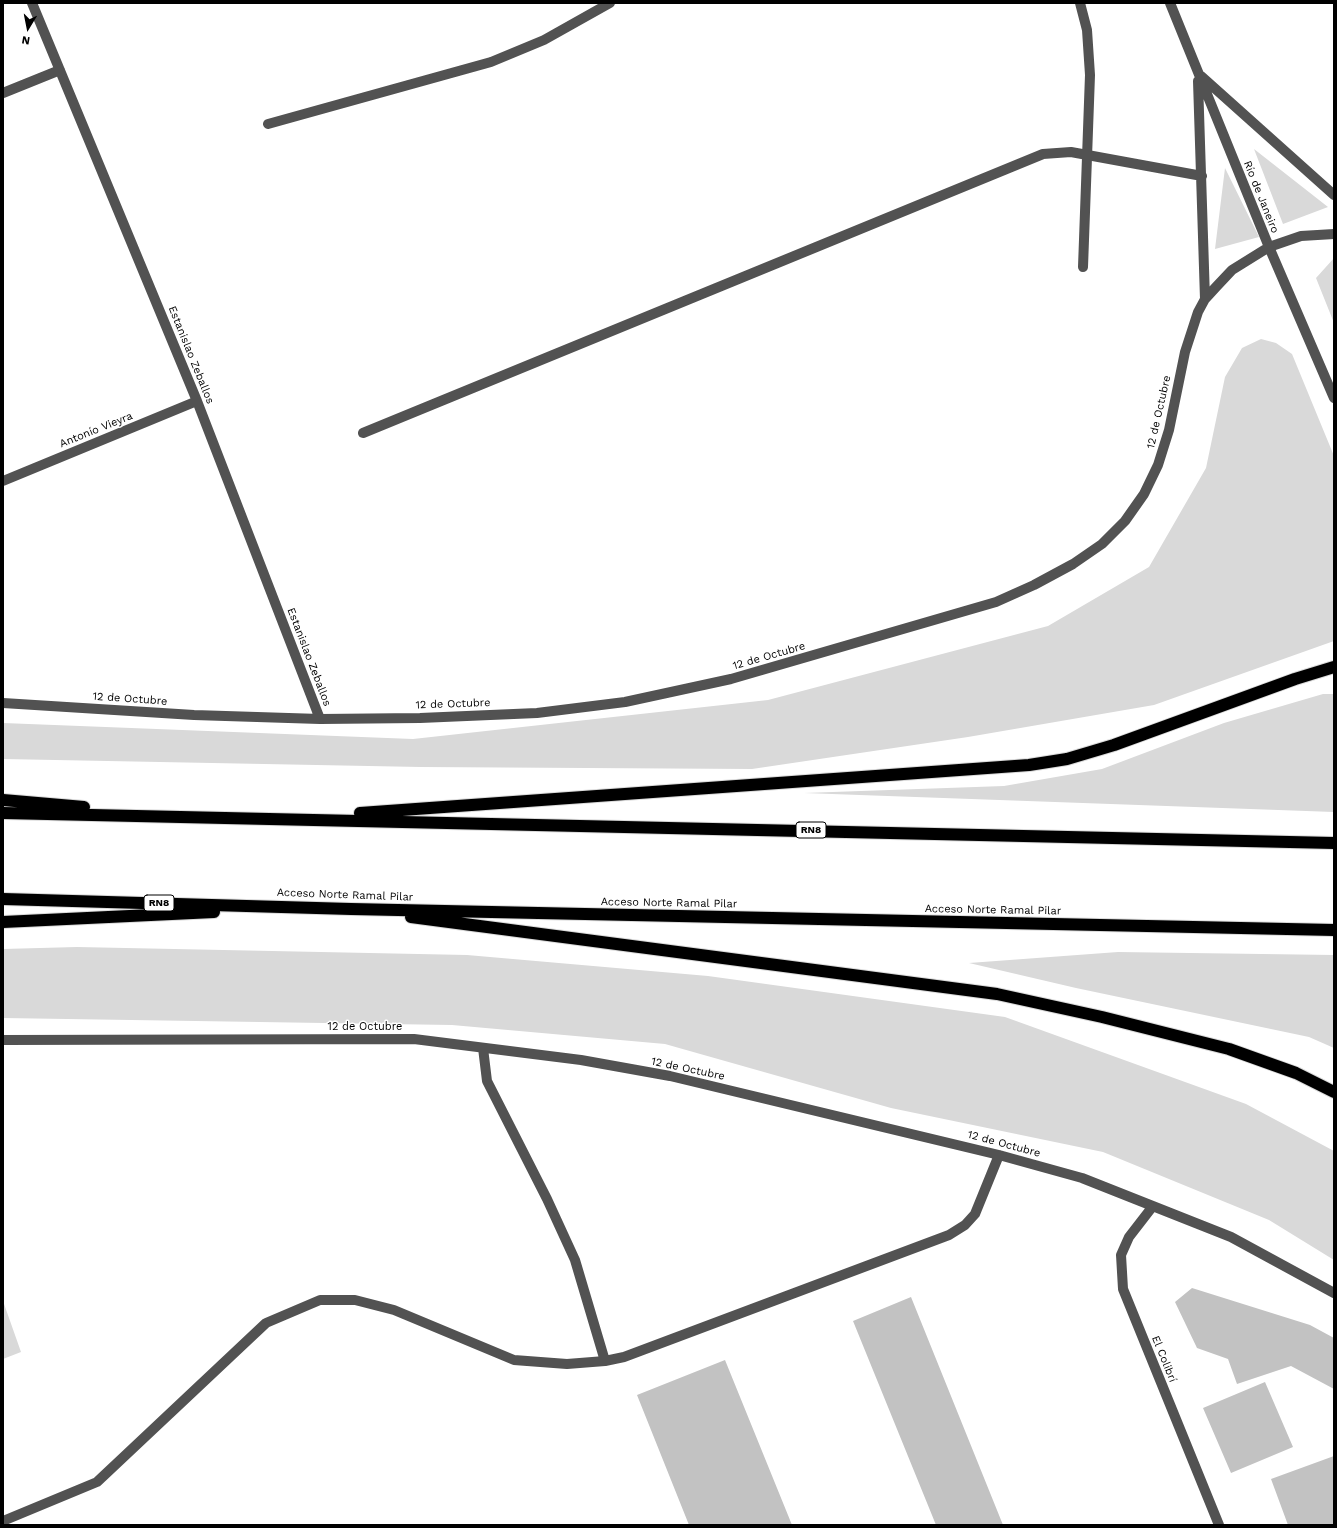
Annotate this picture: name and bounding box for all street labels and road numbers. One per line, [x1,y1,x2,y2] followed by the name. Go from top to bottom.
[1240,159,1282,235] street label: Río de Janeiro
[165,304,217,406] street label: Estanislao Zeballos
[1144,374,1174,450] street label: 12 de Octubre
[58,409,134,451] street label: Antonío Vieyra
[284,606,334,708] street label: Estanislao Zeballos
[731,639,807,673] street label: 12 de Octubre
[92,690,168,708] street label: 12 de Octubre
[415,696,491,712] street label: 12 de Octubre
[796,822,826,838] road number: RN8
[277,886,413,904] street label: Acceso Norte Ramal Pilar
[144,895,174,911] road number: RN8
[601,895,737,911] street label: Acceso Norte Ramal Pilar
[925,902,1061,918] street label: Acceso Norte Ramal Pilar
[328,1020,402,1034] street label: 12 de Octubre
[650,1055,726,1083] street label: 12 de Octubre
[966,1128,1042,1160] street label: 12 de Octubre
[1149,1334,1179,1384] street label: El Colibrí

